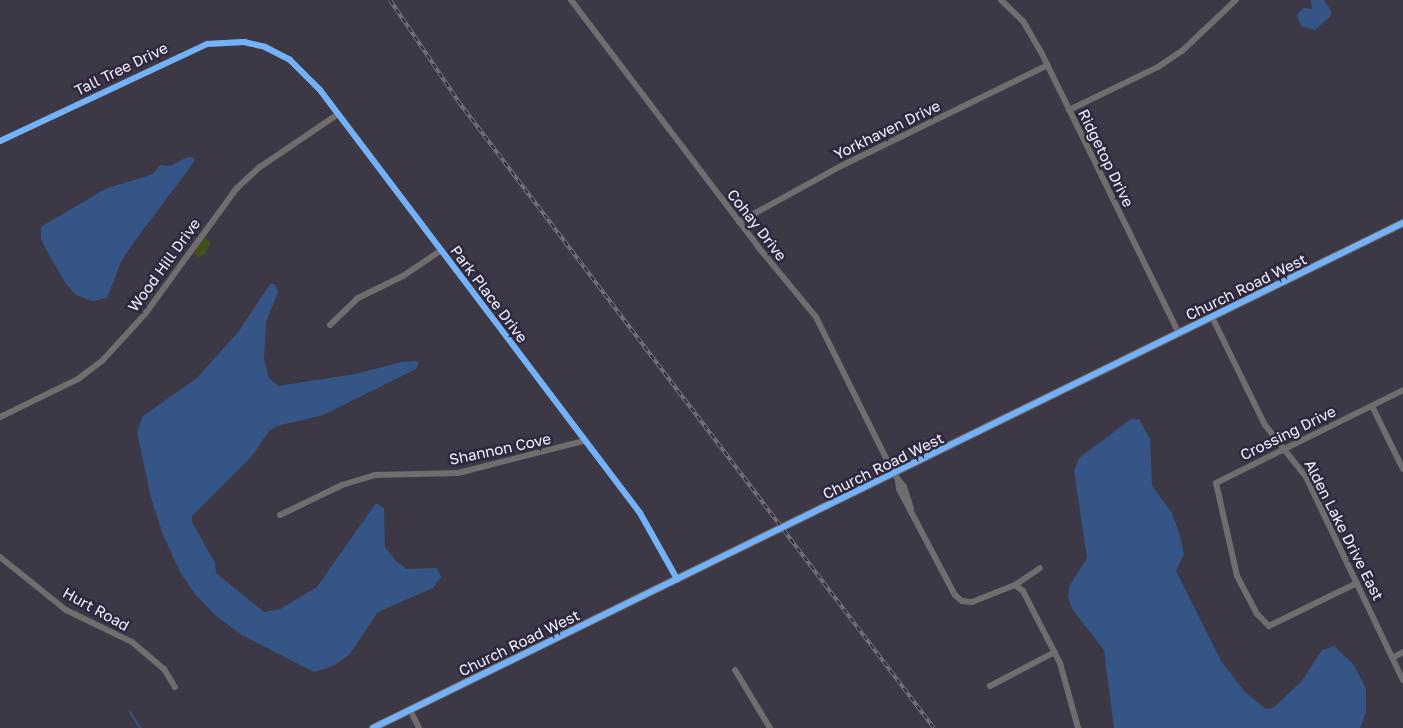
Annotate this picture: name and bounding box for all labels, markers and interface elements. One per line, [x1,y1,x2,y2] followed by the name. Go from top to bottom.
[71,39,171,99] street label: Tall Tree Drive
[831,96,943,164] street label: Yorkhaven Drive
[1075,106,1137,210] street label: Ridgetop Drive
[723,186,791,264] street label: Cohay Drive
[124,215,204,315] street label: Wood Hill Drive
[447,242,531,346] street label: Park Place Drive
[1183,250,1309,324] street label: Church Road West
[1237,402,1339,464] street label: Crossing Drive
[448,429,552,469] street label: Shannon Cove
[820,429,946,503] street label: Church Road West
[1301,457,1387,603] street label: Alden Lake Drive East
[60,583,132,635] street label: Hurt Road
[456,606,582,680] street label: Church Road West

